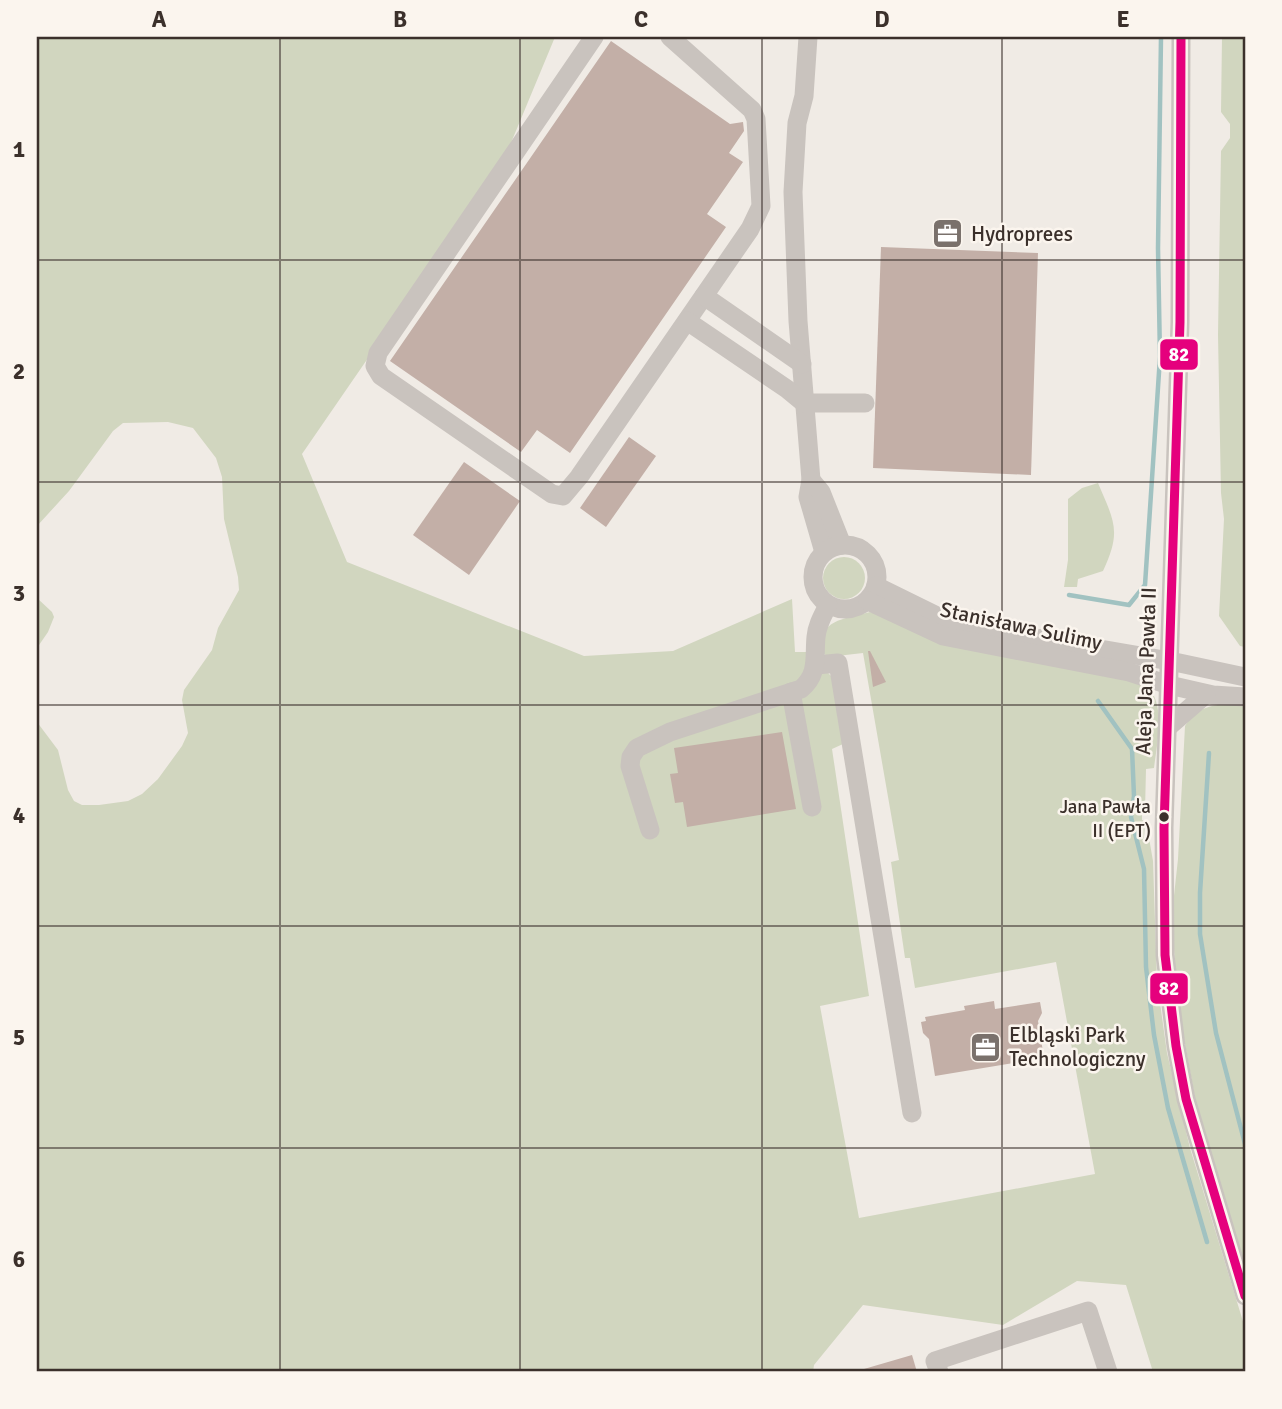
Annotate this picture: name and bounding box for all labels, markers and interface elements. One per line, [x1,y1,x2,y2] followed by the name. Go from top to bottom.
[152,5,167,34] text: A
[393,5,407,34] text: B
[634,5,648,34] text: C
[874,5,890,34] text: D
[1116,5,1130,34] text: E
[13,135,25,164] text: 1
[931,217,965,251] office icon: Hydroprees
[971,221,1073,247] place label: Hydroprees
[1159,338,1199,371] line badge: 82
[1169,343,1189,367] text: 82
[13,357,25,386] text: 2
[13,579,25,608] text: 3
[1130,587,1162,755] street label: Aleja Jana Pawła II
[938,596,1104,656] street label: Stanisława Sulimy
[1060,795,1151,843] place label: Jana Pawła II (EPT)
[13,801,25,830] text: 4
[1157,810,1171,824] marker: Jana Pawła II (EPT)
[1149,972,1189,1005] line badge: 82
[1159,977,1179,1001] text: 82
[1009,1022,1146,1072] place label: Elbląski Park Technologiczny
[13,1023,25,1052] text: 5
[969,1030,1003,1064] office icon: Elbląski Park Technologiczny
[13,1245,25,1274] text: 6

